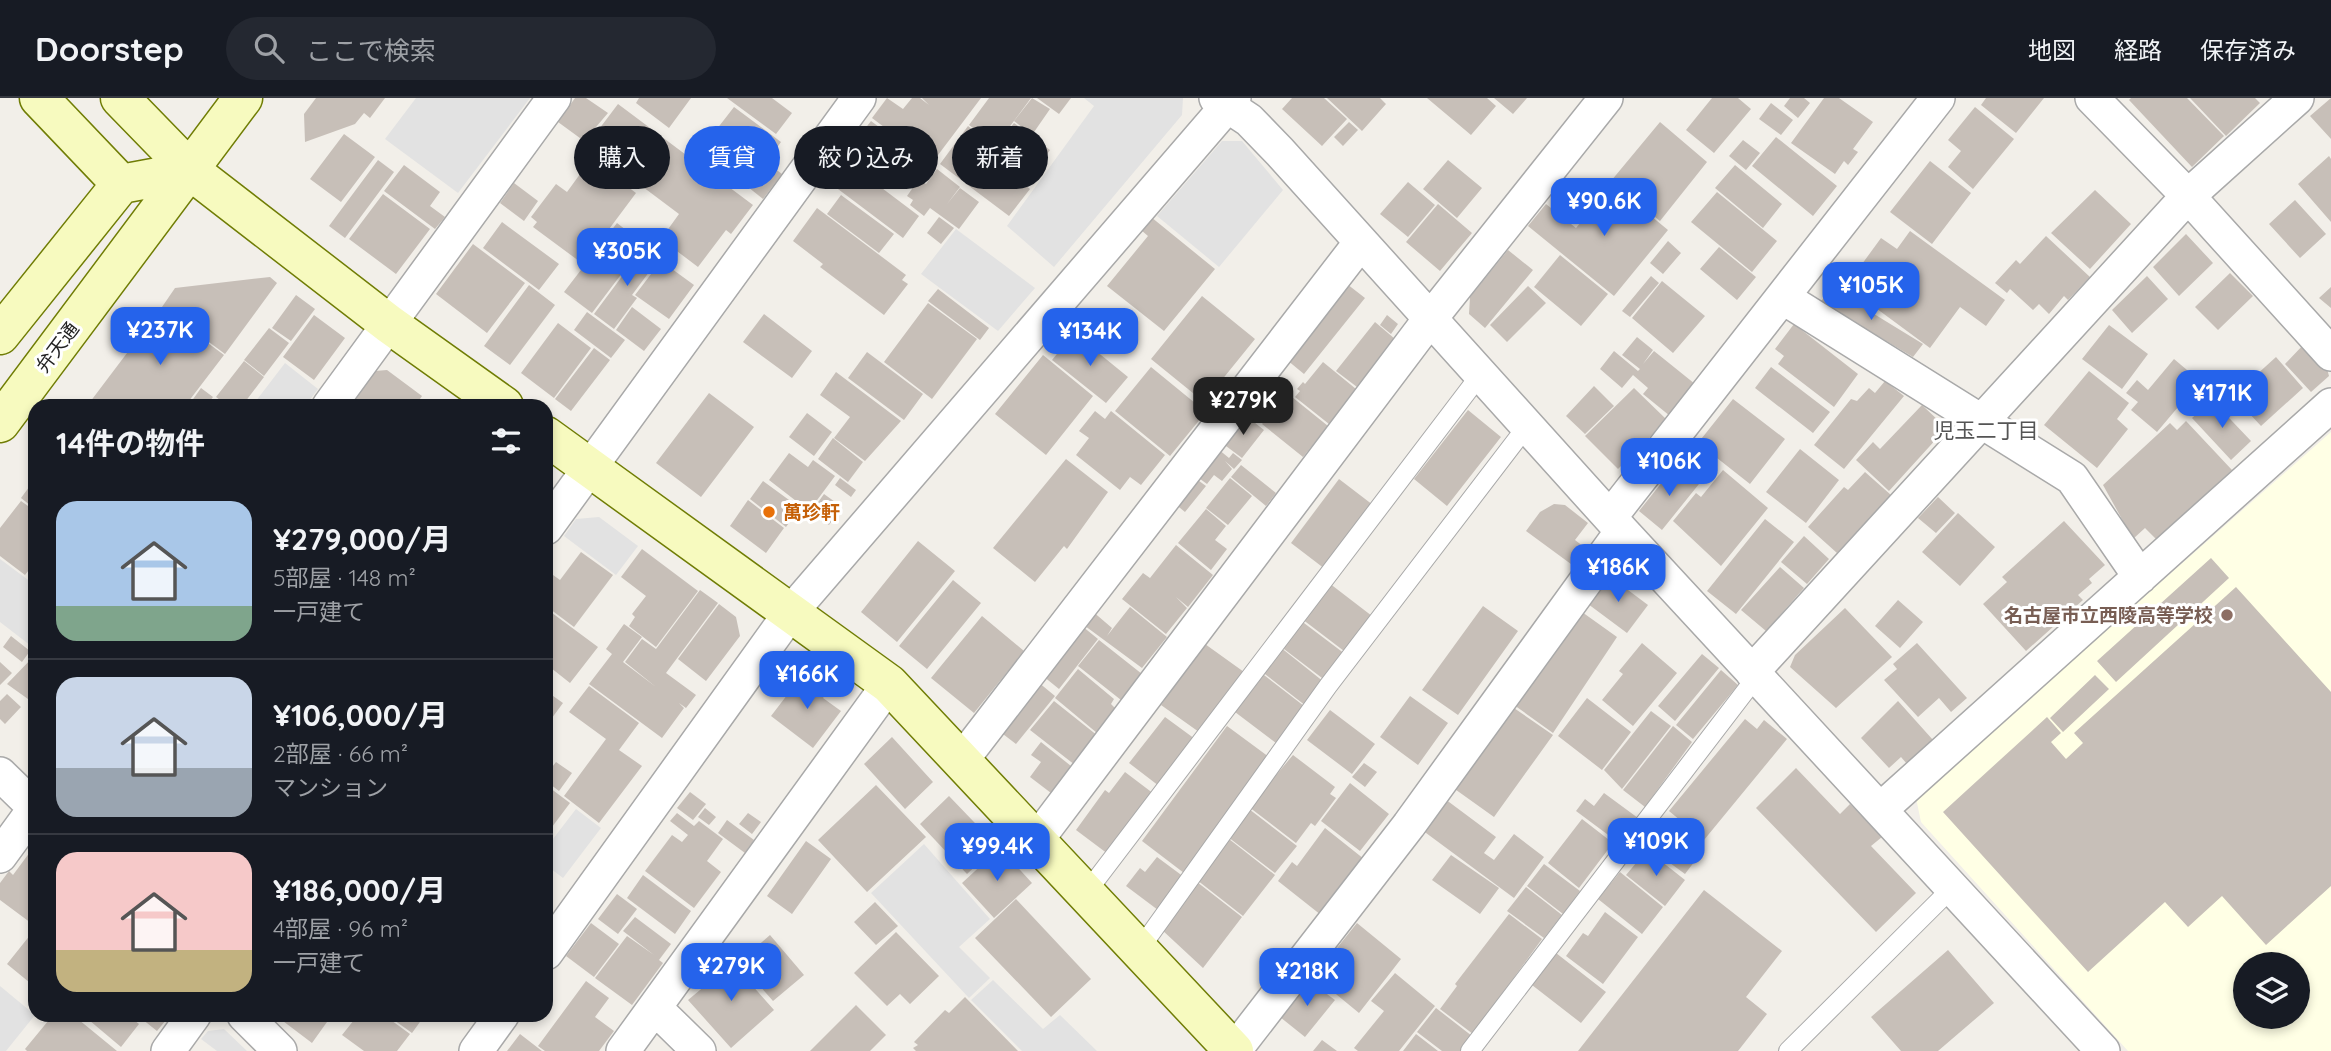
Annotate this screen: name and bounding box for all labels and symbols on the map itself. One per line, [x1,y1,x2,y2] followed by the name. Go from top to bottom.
[1547,178,1661,238] pin: ¥90.6K
[578,228,676,288] pin: ¥305K
[1822,262,1920,322] pin: ¥105K
[111,308,209,367] pin: ¥237K
[1041,308,1139,368] pin: ¥134K
[30,317,84,377] street label: 弁天通
[2173,370,2271,430] pin: ¥171K
[1194,378,1292,437] pin: ¥279K
[1934,417,2039,443] district label: 児玉二丁目
[1620,438,1718,498] pin: ¥106K
[783,500,840,524] place label: 萬珍軒
[761,504,777,520] marker: 萬珍軒
[1569,545,1667,604] pin: ¥186K
[2004,603,2213,627] place label: 名古屋市立西陵高等学校
[2219,607,2235,623] marker: 名古屋市立西陵高等学校
[758,652,856,711] pin: ¥166K
[1607,818,1705,878] pin: ¥109K
[940,824,1054,883] pin: ¥99.4K
[682,944,780,1003] pin: ¥279K
[1258,948,1356,1008] pin: ¥218K

